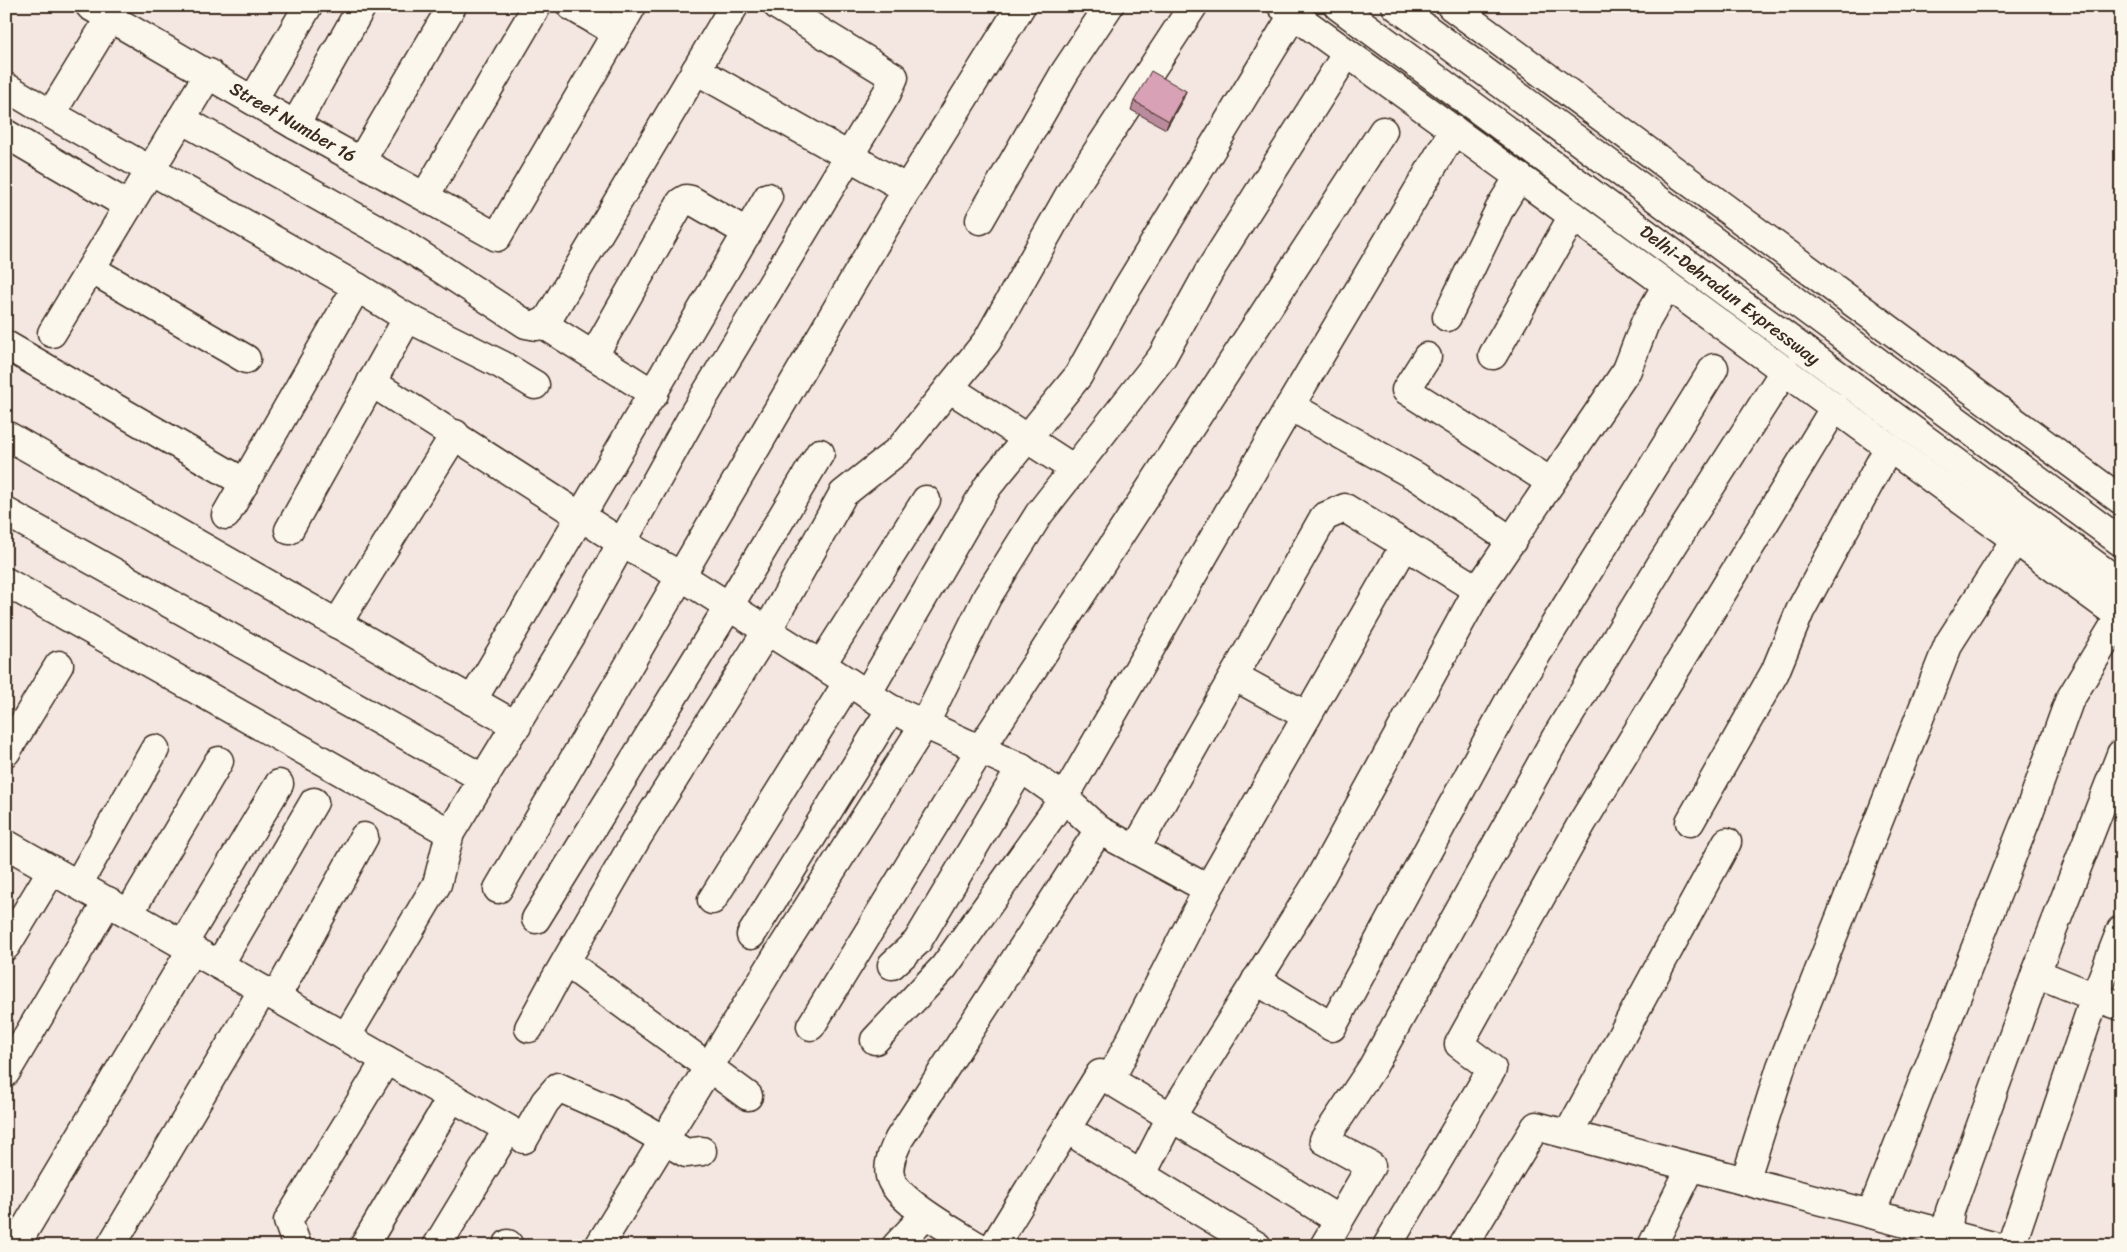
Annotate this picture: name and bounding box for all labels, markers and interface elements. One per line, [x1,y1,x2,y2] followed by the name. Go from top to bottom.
[224,73,362,171] street label: Street Number 16
[1633,216,1828,374] street label: Delhi-Dehradun Expressway

